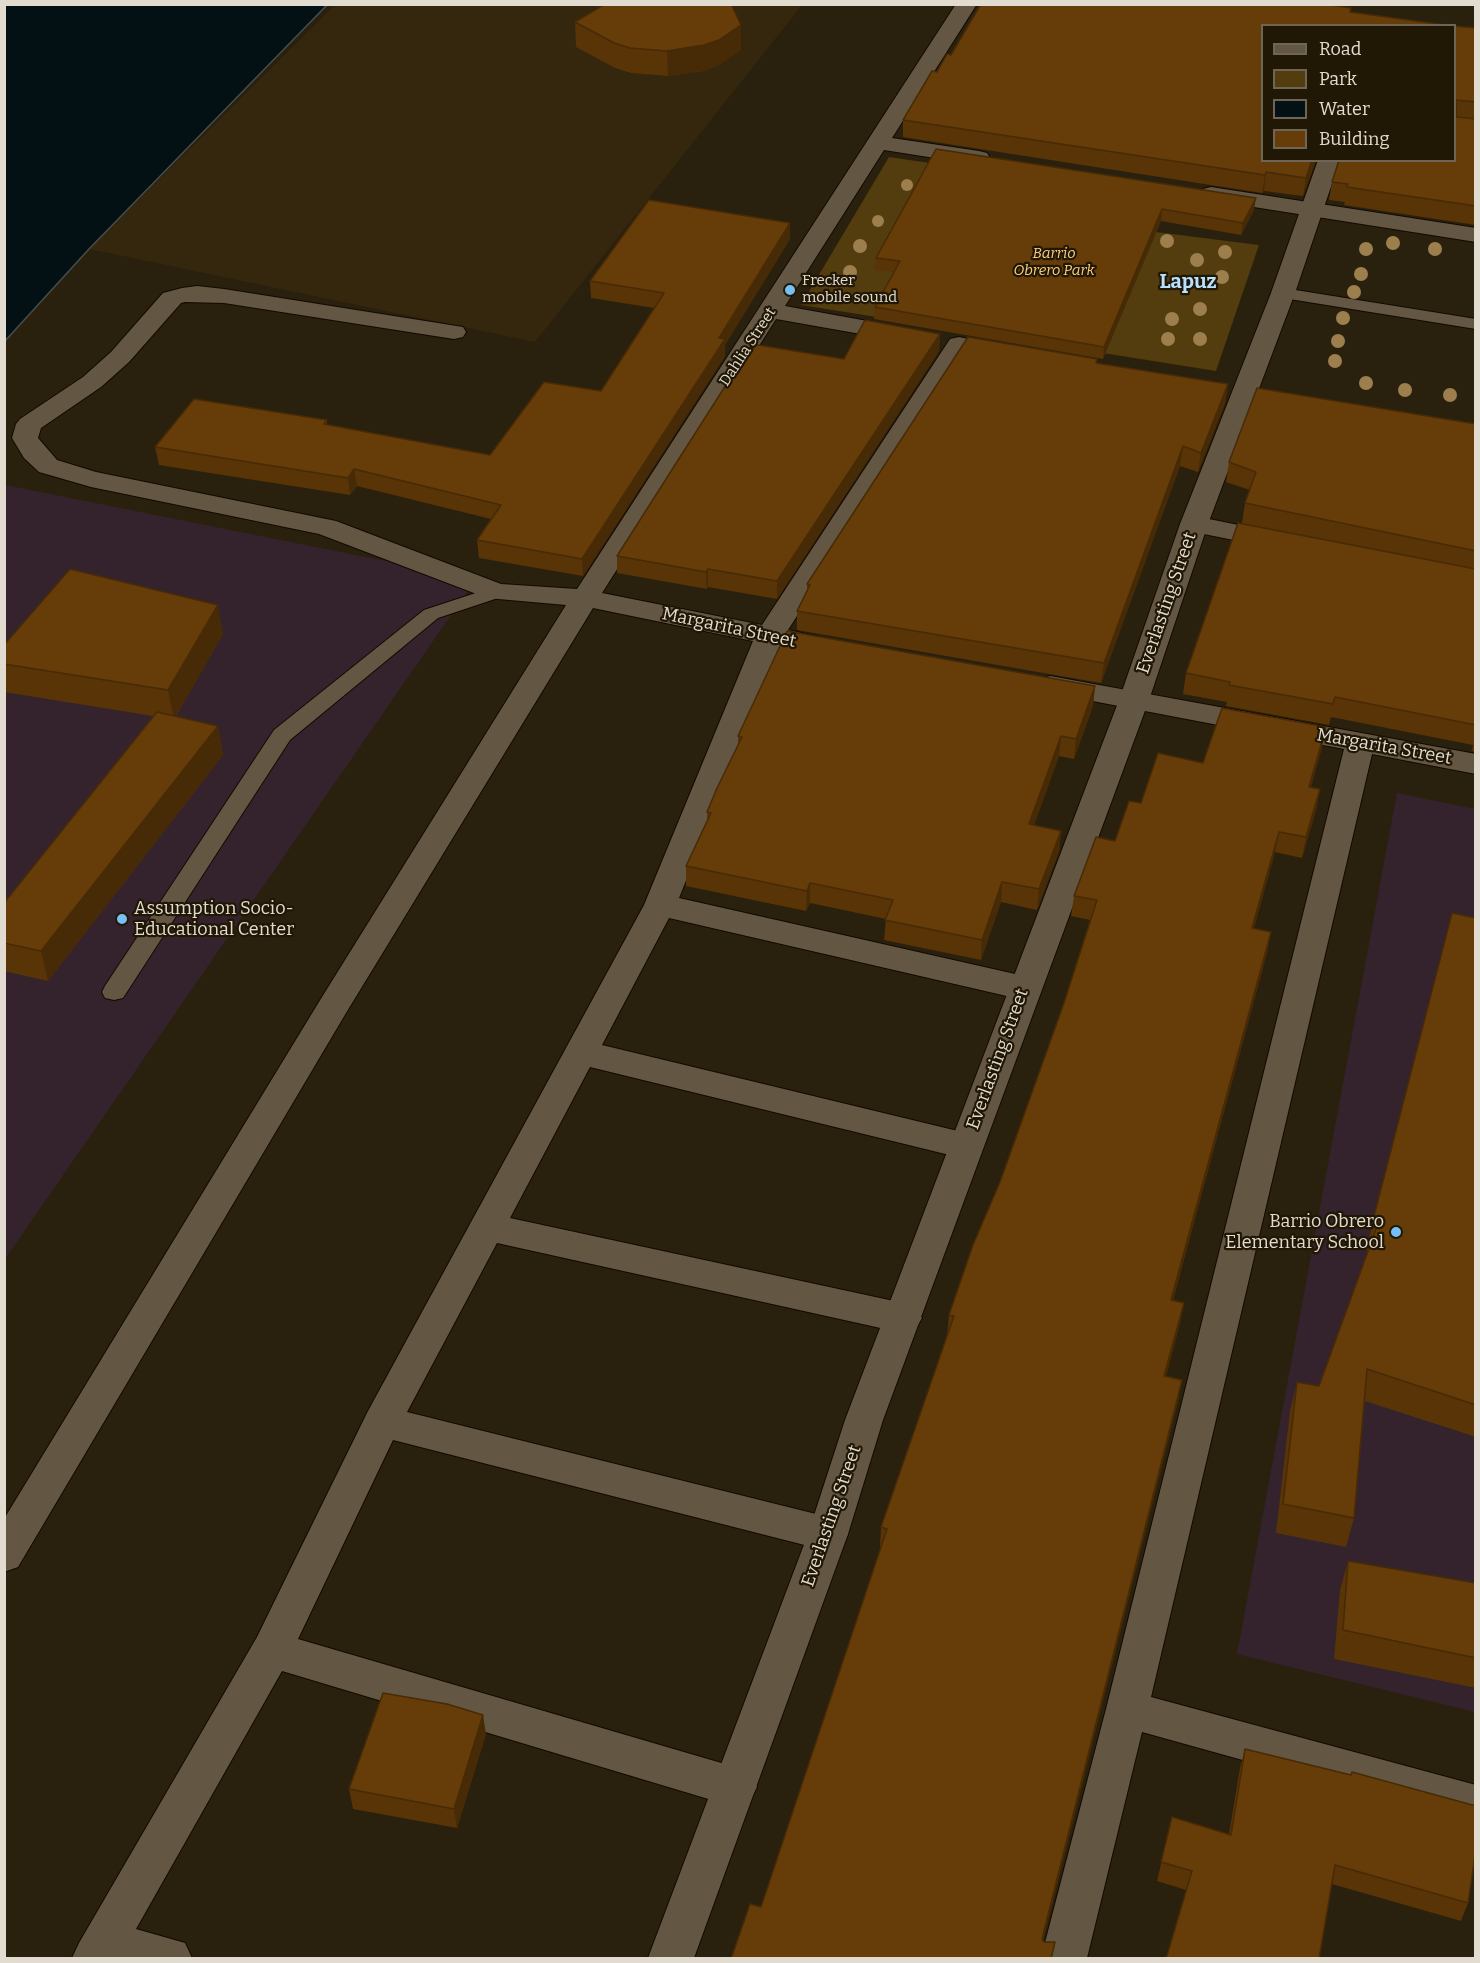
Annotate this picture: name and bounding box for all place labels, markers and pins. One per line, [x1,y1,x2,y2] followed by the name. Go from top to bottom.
[802,272,897,307] place label: Frecker mobile sound
[783,283,797,297] marker: Frecker mobile sound
[134,898,294,940] place label: Assumption Socio- Educational Center
[115,912,129,926] marker: Assumption Socio- Educational Center
[1225,1211,1384,1254] place label: Barrio Obrero Elementary School
[1389,1225,1403,1239] marker: Barrio Obrero Elementary School

